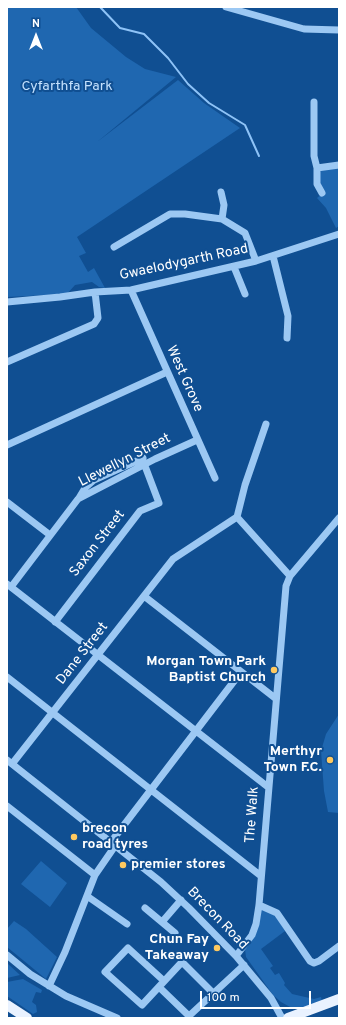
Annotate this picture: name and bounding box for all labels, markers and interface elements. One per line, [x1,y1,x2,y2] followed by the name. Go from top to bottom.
[16,16,56,56] north arrow
[32,17,40,31] text: N
[21,79,113,95] park label: Cyfarthfa Park
[118,241,250,285] street label: Gwaelodygarth Road
[162,343,206,415] street label: West Grove
[76,431,174,491] street label: Llewellyn Street
[67,507,129,581] street label: Saxon Street
[54,620,112,688] street label: Dane Street
[146,654,266,686] place label: Morgan Town Park Baptist Church
[269,665,279,675] marker: Morgan Town Park Baptist Church
[264,744,322,776] place label: Merthyr Town F.C.
[325,755,335,765] marker: Merthyr Town F.C.
[243,786,263,844] street label: The Walk
[82,821,148,854] place label: brecon road tyres
[69,832,79,842] marker: brecon road tyres
[131,857,226,873] place label: premier stores
[118,860,128,870] marker: premier stores
[183,884,251,954] street label: Brecon Road
[145,932,209,964] place label: Chun Fay Takeaway
[212,943,222,953] marker: Chun Fay Takeaway
[202,983,313,1009] scale bar
[207,990,240,1006] text: 100 m

